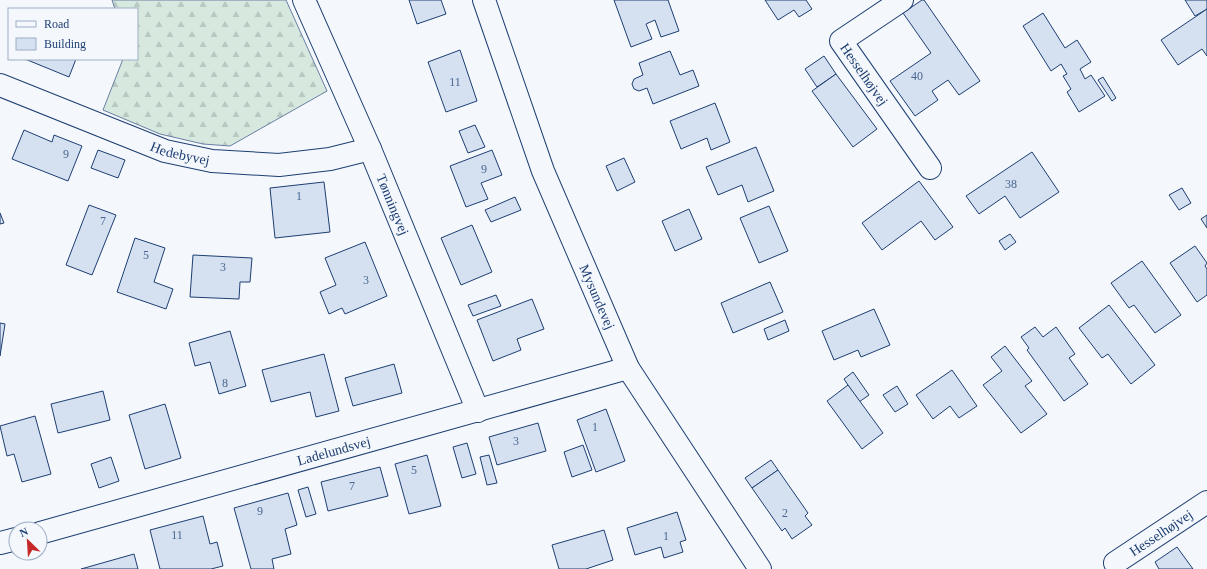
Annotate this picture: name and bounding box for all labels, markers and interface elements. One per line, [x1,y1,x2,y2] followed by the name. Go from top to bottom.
[8,8,138,60] legend
[44,17,69,31] text: Road
[44,37,86,51] text: Building
[837,40,891,108] street label: Hesselhøjvej
[911,69,923,83] house number: 40
[449,75,461,89] house number: 11
[148,138,211,168] street label: Hedebyvej
[63,147,69,161] house number: 9
[481,162,487,176] house number: 9
[374,172,412,237] street label: Tønningvej
[1005,177,1017,191] house number: 38
[296,189,302,203] house number: 1
[100,214,106,228] house number: 7
[143,248,149,262] house number: 5
[220,260,226,274] house number: 3
[577,262,618,332] street label: Mysundevej
[363,273,369,287] house number: 3
[222,376,228,390] house number: 8
[592,420,598,434] house number: 1
[295,433,372,468] street label: Ladelundsvej
[513,434,519,448] house number: 3
[411,463,417,477] house number: 5
[349,479,355,493] house number: 7
[257,504,263,518] house number: 9
[782,506,788,520] house number: 2
[1127,506,1195,559] street label: Hesselhøjvej
[8,521,48,561] north arrow
[18,525,30,539] text: N
[171,528,183,542] house number: 11
[663,529,669,543] house number: 1

